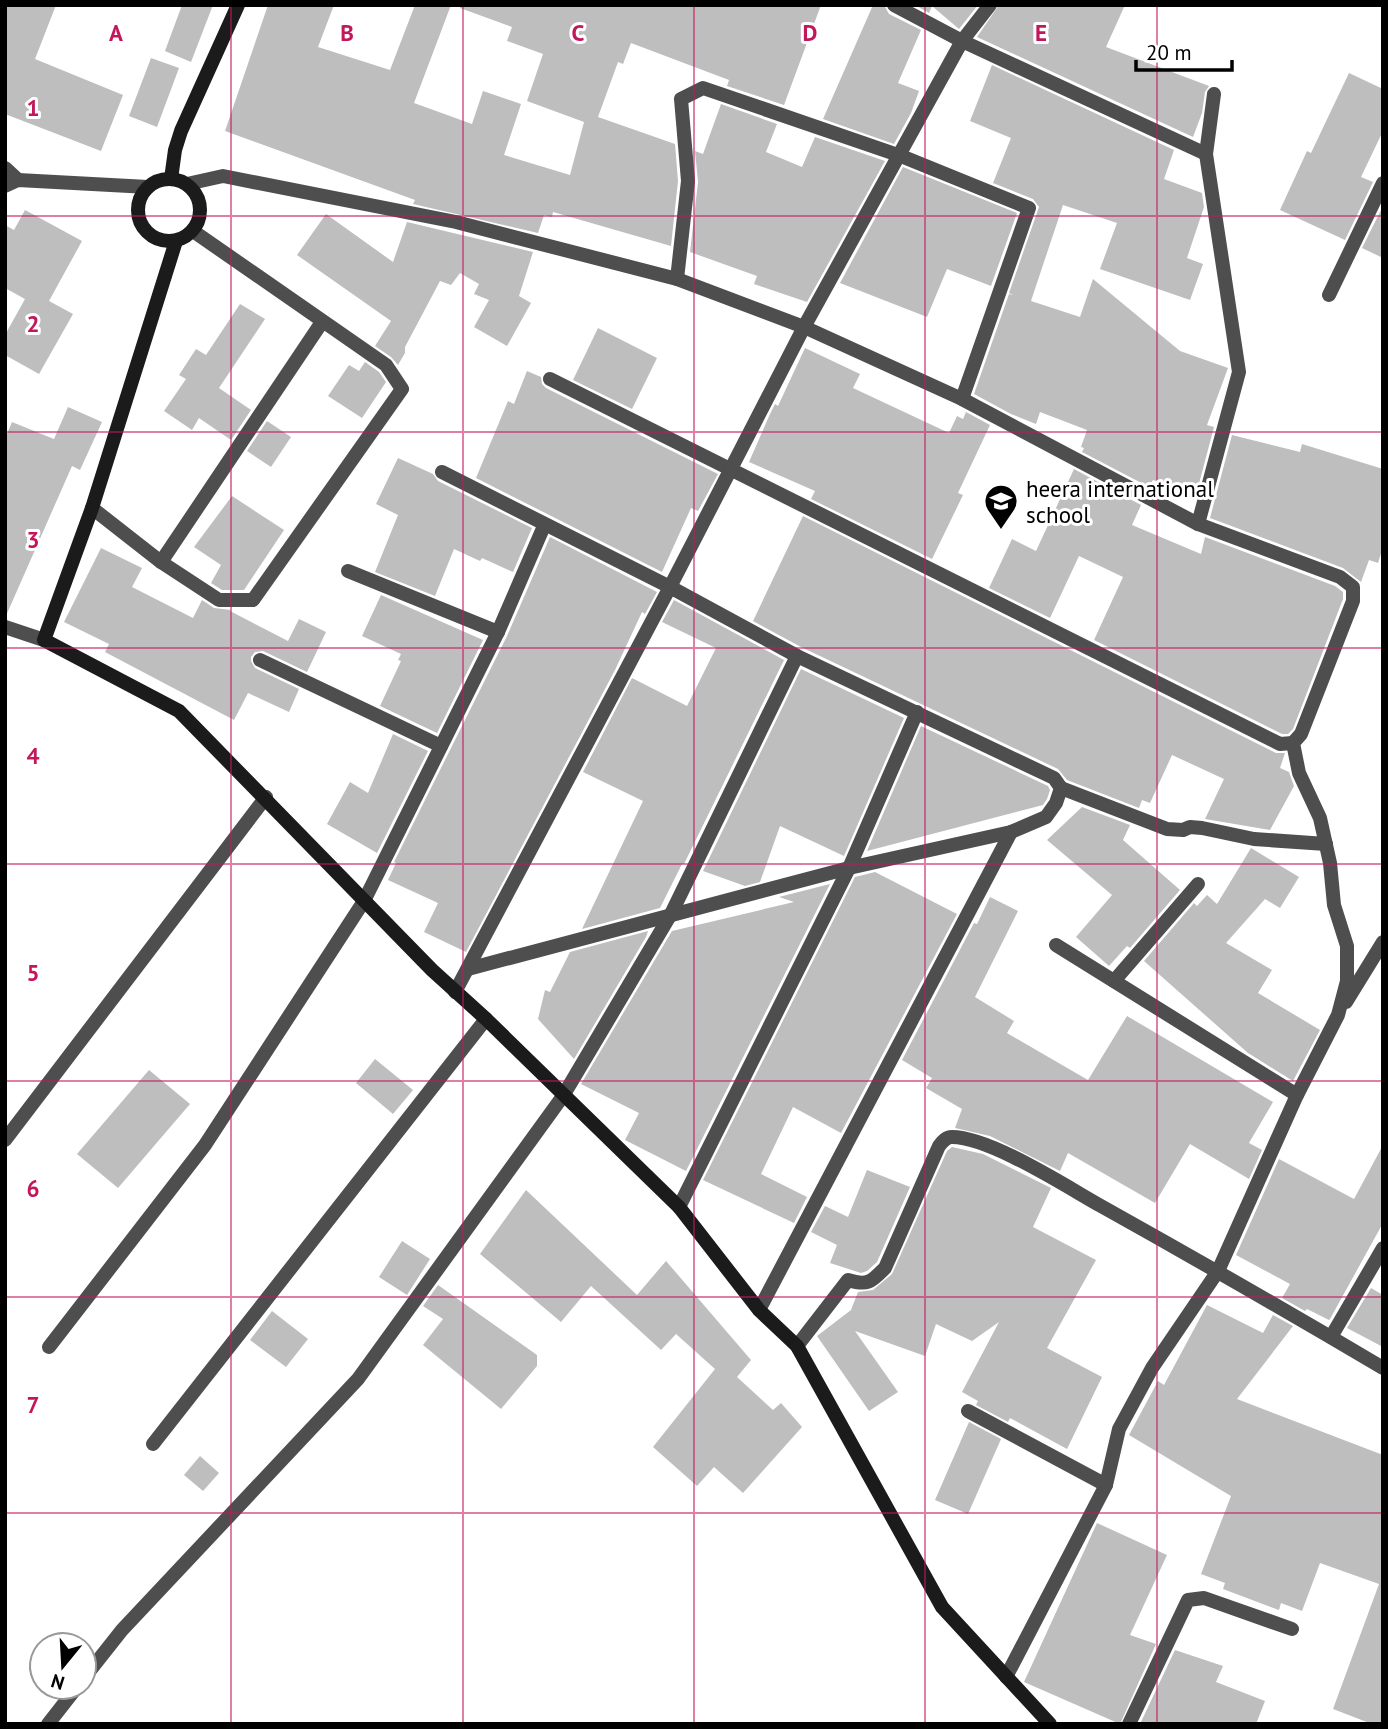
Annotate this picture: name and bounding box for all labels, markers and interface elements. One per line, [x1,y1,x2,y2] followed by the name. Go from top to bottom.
[109,18,123,47] text: A
[340,18,354,47] text: B
[572,18,585,47] text: C
[803,18,817,47] text: D
[1035,18,1047,47] text: E
[1136,28,1232,72] scale bar
[1146,39,1192,66] text: 20 m
[26,93,40,122] text: 1
[26,309,40,338] text: 2
[1026,474,1214,529] place label: heera international school
[982,482,1020,531] school or university icon: heera international school
[26,525,40,554] text: 3
[26,741,40,770] text: 4
[26,958,40,987] text: 5
[26,1174,40,1203] text: 6
[26,1390,40,1419] text: 7
[28,1631,98,1701] north arrow
[48,1669,67,1696] text: N

